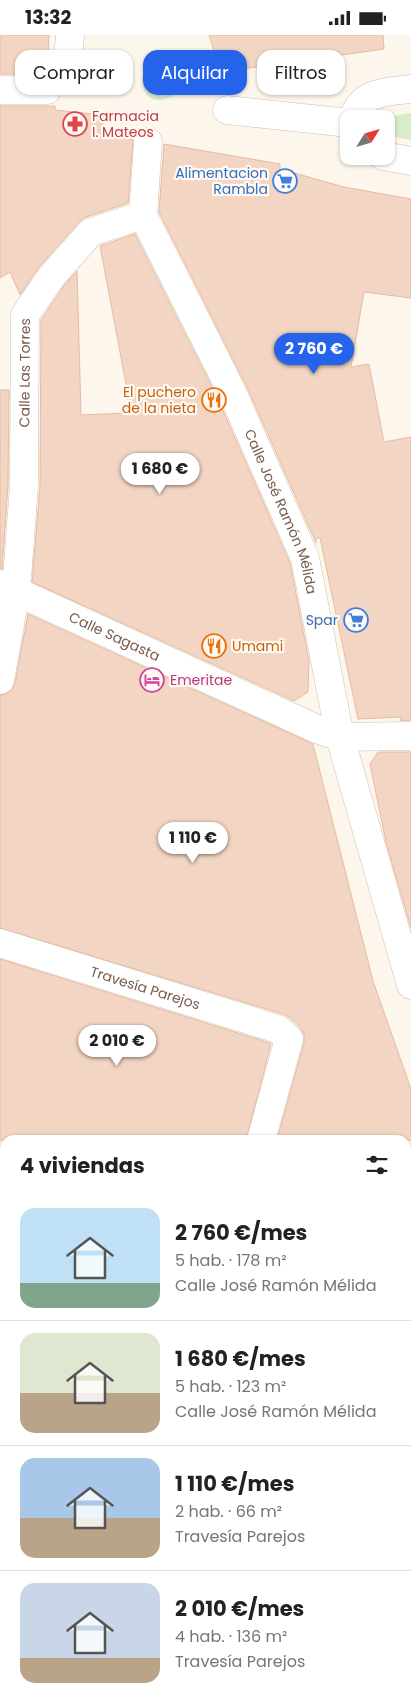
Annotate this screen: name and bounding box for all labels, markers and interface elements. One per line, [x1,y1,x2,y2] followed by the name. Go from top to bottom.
[25,4,71,31] text: 13:32
[15,50,133,95] chip: Comprar
[143,50,247,95] chip: Alquilar
[257,50,345,95] chip: Filtros
[92,106,159,142] place label: Farmacia I. Mateos
[340,110,395,165] north arrow
[340,110,395,165] map controls
[62,111,88,137] pharmacy icon: Farmacia I. Mateos
[175,163,268,199] place label: Alimentacion Rambla
[272,168,298,194] supermarket icon: Alimentacion Rambla
[14,318,35,427] street label: Calle Las Torres
[268,333,360,375] pin: 2 760 €
[285,337,343,360] text: 2 760 €
[122,382,196,418] place label: El puchero de la nieta
[201,387,227,413] restaurant icon: El puchero de la nieta
[240,426,322,596] street label: Calle José Ramón Mélida
[114,453,206,495] pin: 1 680 €
[132,457,188,480] text: 1 680 €
[66,607,163,666] street label: Calle Sagasta
[343,607,369,633] supermarket icon: Spar
[306,610,338,630] place label: Spar
[201,633,227,659] restaurant icon: Umami
[232,636,283,656] place label: Umami
[139,667,165,693] hotel icon: Emeritae
[170,670,233,690] place label: Emeritae
[147,821,239,864] pin: 1 110 €
[169,826,217,849] text: 1 110 €
[88,962,203,1014] street label: Travesía Parejos
[71,1025,163,1067] pin: 2 010 €
[89,1029,145,1052] text: 2 010 €
[20,1151,145,1180] text: 4 viviendas
[363,1151,391,1179] icon: filters
[175,1218,307,1247] text: 2 760 €/mes
[60,1228,120,1288] icon: home
[175,1249,286,1272] text: 5 hab. · 178 m²
[175,1274,376,1297] text: Calle José Ramón Mélida
[175,1344,306,1373] text: 1 680 €/mes
[60,1353,120,1413] icon: home
[175,1375,286,1398] text: 5 hab. · 123 m²
[175,1400,376,1423] text: Calle José Ramón Mélida
[175,1469,294,1498] text: 1 110 €/mes
[60,1478,120,1538] icon: home
[175,1500,282,1523] text: 2 hab. · 66 m²
[175,1525,305,1548] text: Travesía Parejos
[175,1594,304,1623] text: 2 010 €/mes
[60,1603,120,1663] icon: home
[175,1625,287,1648] text: 4 hab. · 136 m²
[175,1650,305,1673] text: Travesía Parejos

